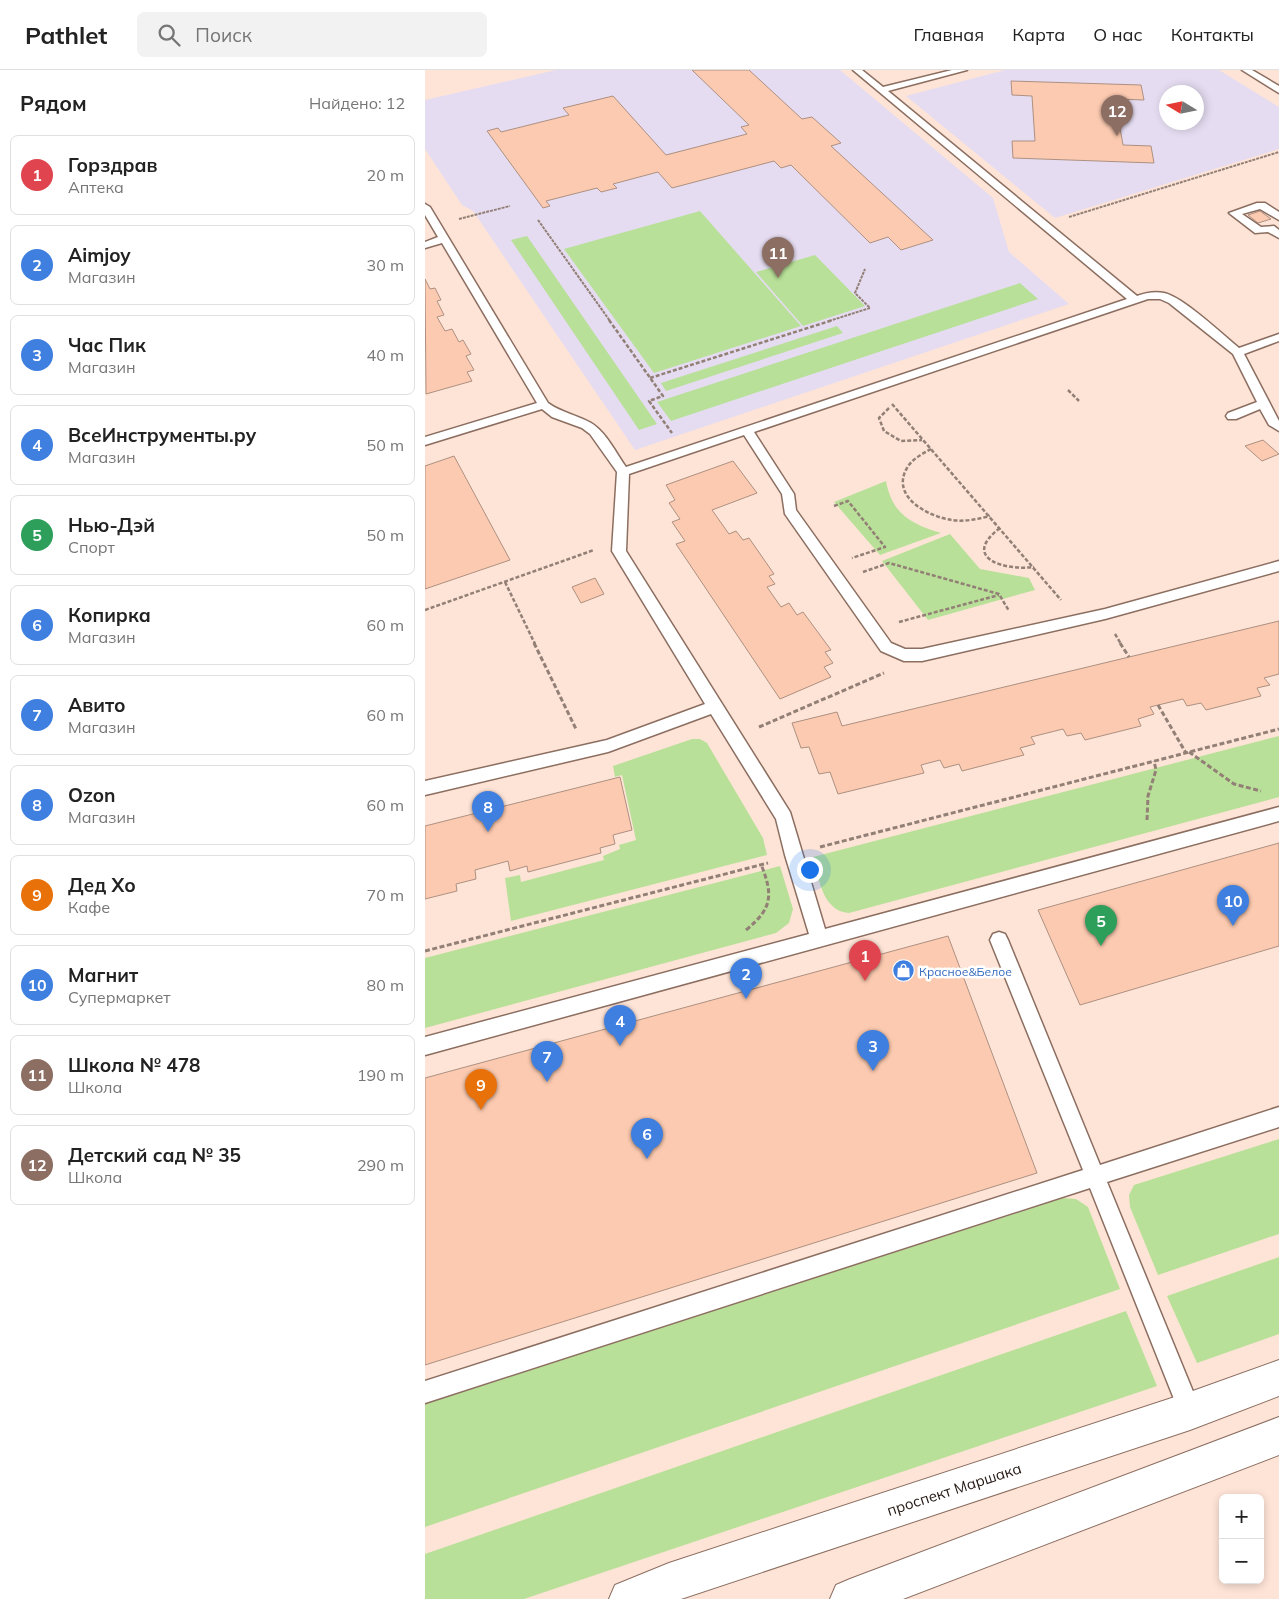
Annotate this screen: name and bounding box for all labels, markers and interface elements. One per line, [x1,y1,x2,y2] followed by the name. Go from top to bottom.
[137,12,487,57] search box
[25,20,107,50] text: Pathlet
[155,21,183,49] icon: search
[195,23,252,47] text: Поиск
[914,23,984,46] text: Главная
[1012,23,1065,46] text: Карта
[1093,23,1143,46] text: О нас
[1171,23,1254,46] text: Контакты
[1159,85,1204,130] north arrow
[20,90,87,116] text: Рядом
[309,93,405,113] text: Найдено: 12
[1101,95,1133,136] pin: 12
[68,153,158,177] text: Горздрав
[32,165,42,185] text: 1
[367,165,404,185] text: 20 m
[68,177,124,197] text: Аптека
[762,237,794,278] pin: 11
[68,243,131,267] text: Aimjoy
[32,255,42,275] text: 2
[367,255,404,275] text: 30 m
[68,267,136,287] text: Магазин
[68,333,146,357] text: Час Пик
[32,345,42,365] text: 3
[367,345,404,365] text: 40 m
[68,357,136,377] text: Магазин
[68,423,256,447] text: ВсеИнструменты.ру
[32,435,42,455] text: 4
[367,435,404,455] text: 50 m
[68,447,136,467] text: Магазин
[68,513,155,537] text: Нью-Дэй
[32,525,42,545] text: 5
[367,525,404,545] text: 50 m
[68,537,115,557] text: Спорт
[68,603,151,627] text: Копирка
[32,615,42,635] text: 6
[367,615,404,635] text: 60 m
[68,627,136,647] text: Магазин
[68,693,126,717] text: Авито
[32,705,42,725] text: 7
[367,705,404,725] text: 60 m
[68,717,136,737] text: Магазин
[68,783,115,807] text: Ozon
[472,791,504,832] pin: 8
[32,795,42,815] text: 8
[367,795,404,815] text: 60 m
[68,807,136,827] text: Магазин
[797,857,823,883] your location
[68,873,136,897] text: Дед Хо
[32,885,42,905] text: 9
[367,885,404,905] text: 70 m
[1217,885,1249,926] pin: 10
[68,897,110,917] text: Кафе
[1085,905,1117,946] pin: 5
[849,940,881,981] pin: 1
[730,958,762,999] pin: 2
[891,959,915,983] shop icon: Красное&Белое
[68,963,138,987] text: Магнит
[919,964,1012,979] place label: Красное&Белое
[27,975,47,995] text: 10
[367,975,404,995] text: 80 m
[68,987,171,1007] text: Супермаркет
[604,1005,636,1046] pin: 4
[857,1030,889,1071] pin: 3
[531,1041,563,1082] pin: 7
[68,1053,200,1077] text: Школа № 478
[27,1065,47,1085] text: 11
[357,1065,404,1085] text: 190 m
[465,1069,497,1110] pin: 9
[68,1077,122,1097] text: Школа
[631,1118,663,1159] pin: 6
[68,1143,241,1167] text: Детский сад № 35
[27,1155,47,1175] text: 12
[357,1155,404,1175] text: 290 m
[68,1167,122,1187] text: Школа
[884,1458,1024,1520] street label: проспект Маршака
[1219,1494,1264,1584] map controls
[1219,1494,1264,1539] button: +
[1219,1539,1264,1584] button: −

